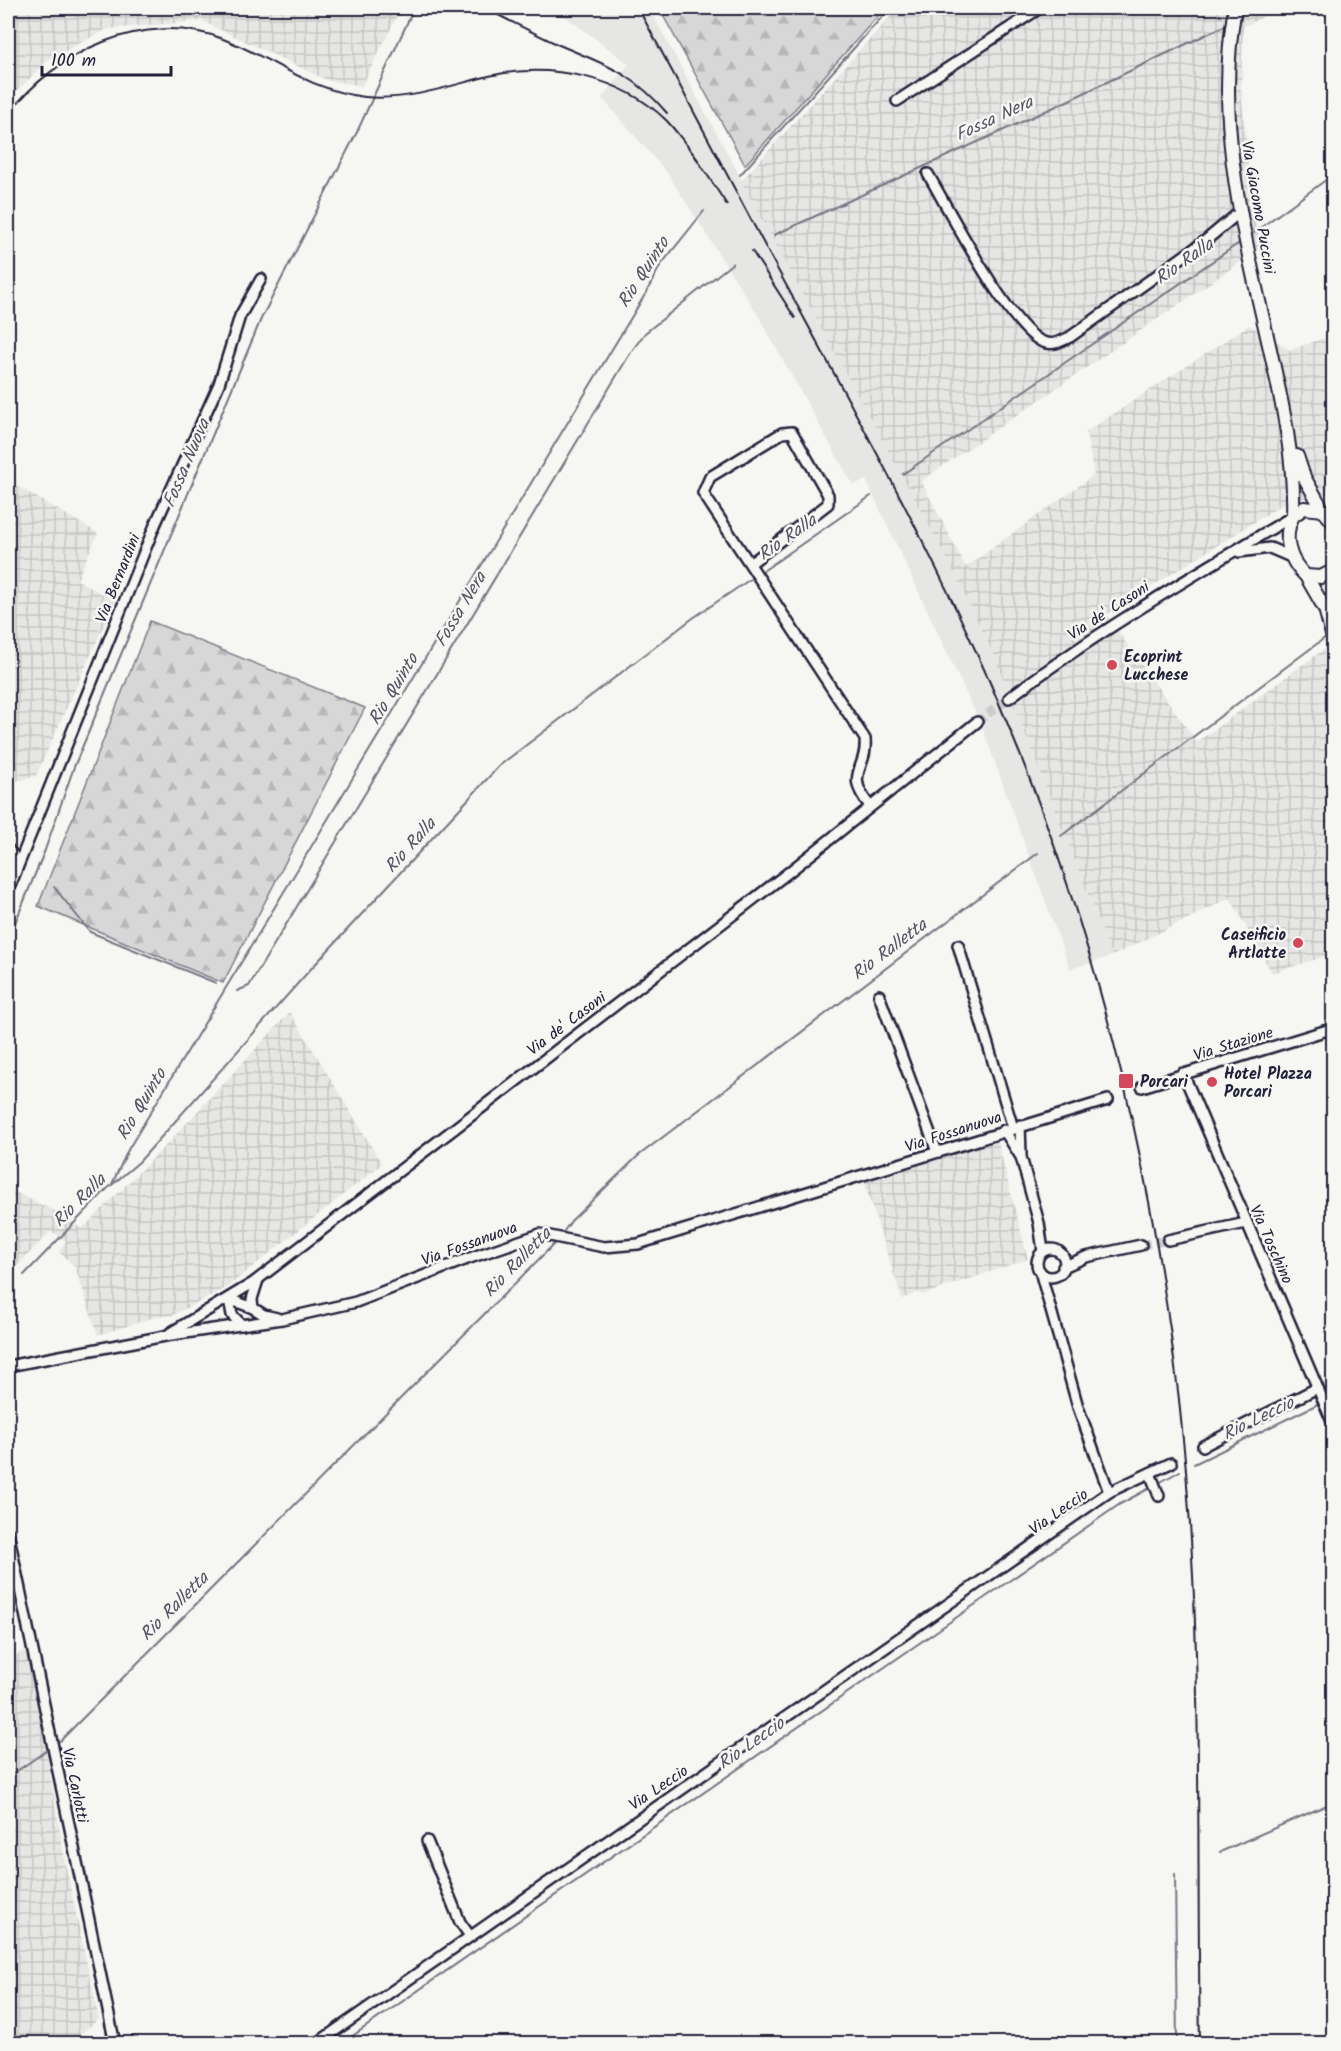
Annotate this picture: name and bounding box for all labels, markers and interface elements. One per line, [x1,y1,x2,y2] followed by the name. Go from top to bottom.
[42,39,171,77] scale bar
[51,47,96,76] text: 100 m
[951,88,1040,150] water label: Fossa Nera
[1234,139,1282,277] street label: Via Giacomo Puccini
[610,230,679,314] water label: Rio Quinto
[1149,230,1222,293] water label: Rio Ralla
[156,413,220,512] water label: Fossa Nuova
[752,506,825,569] water label: Rio Ralla
[89,529,148,627] street label: Via Bernardini
[427,565,496,653] water label: Fossa Nera
[1063,575,1156,647] street label: Via de' Casoni
[1124,645,1188,688] place label: Ecoprint Lucchese
[361,647,428,731] water label: Rio Quinto
[1105,658,1119,672] marker: Ecoprint Lucchese
[378,810,445,880] water label: Rio Ralla
[846,911,935,988] water label: Rio Ralletta
[1221,923,1286,966] place label: Caseificio Artlatte
[1291,936,1305,950] marker: Caseificio Artlatte
[522,985,613,1062] street label: Via de' Casoni
[1190,1020,1276,1068] street label: Via Stazione
[109,1062,176,1146] water label: Rio Quinto
[1224,1062,1312,1105] place label: Hotel Plazza Porcari
[1140,1070,1189,1095] place label: Porcari
[1117,1072,1135,1090] marker: Porcari
[1205,1075,1219,1089] marker: Hotel Plazza Porcari
[902,1105,1005,1160] street label: Via Fossanuova
[46,1166,115,1235] water label: Rio Ralla
[1242,1201,1299,1288] street label: Via Toschino
[418,1215,521,1273] street label: Via Fossanuova
[477,1220,560,1305] water label: Rio Ralletta
[1218,1389,1301,1449] water label: Rio Leccio
[1024,1483,1094,1542] street label: Via Leccio
[134,1564,218,1649] water label: Rio Ralletta
[712,1709,793,1778] water label: Rio Leccio
[54,1746,95,1826] street label: Via Carlotti
[624,1759,694,1817] street label: Via Leccio

